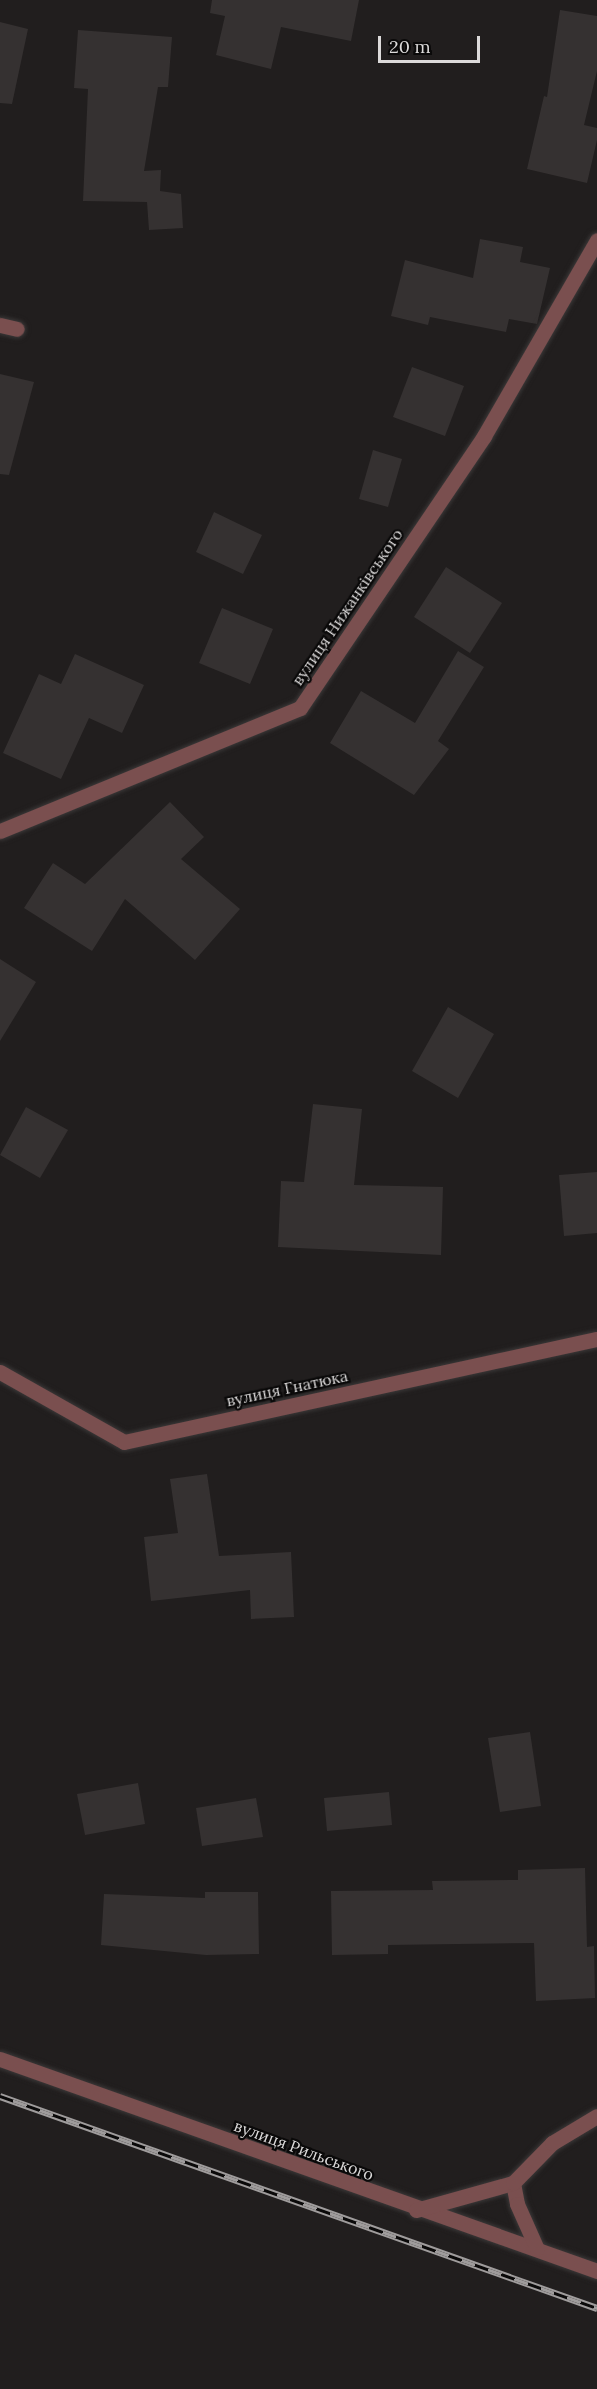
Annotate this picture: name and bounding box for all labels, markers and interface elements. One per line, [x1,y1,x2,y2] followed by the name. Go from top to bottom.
[381,24,483,62] scale bar
[389,35,431,58] text: 20 m
[288,525,406,689] street label: вулиця Нижанківського
[224,1366,350,1410] street label: вулиця Гнатюка
[232,2116,376,2184] street label: вулиця Рильського

